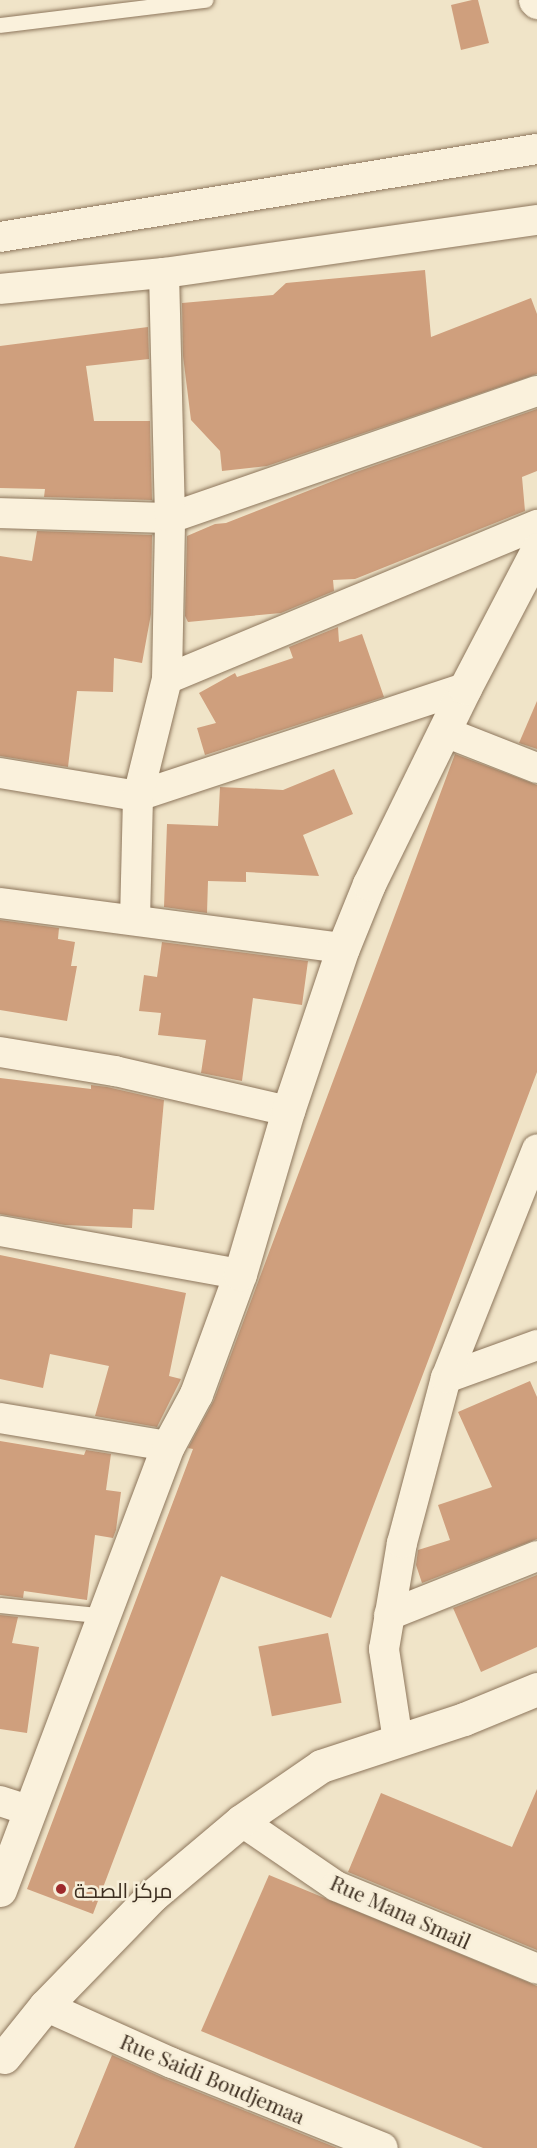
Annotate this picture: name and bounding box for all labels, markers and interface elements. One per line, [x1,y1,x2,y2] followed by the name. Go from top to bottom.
[327,1869,475,1953] street label: Rue Mana Smail
[74,1876,173,1902] place label: مركز الصحة
[52,1880,70,1898] marker: مركز الصحة
[117,2028,309,2128] street label: Rue Saidi Boudjemaa

